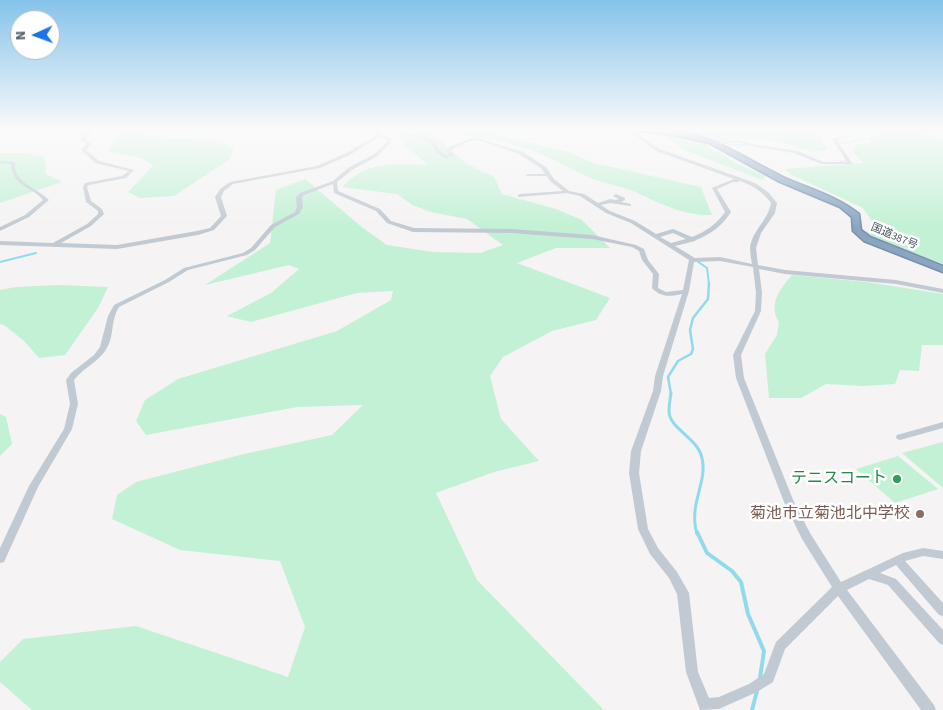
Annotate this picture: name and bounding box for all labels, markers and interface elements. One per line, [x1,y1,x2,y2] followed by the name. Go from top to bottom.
[10,10,60,60] north arrow
[11,30,31,40] text: N
[869,221,919,253] street label: 国道387号
[791,469,887,489] place label: テニスコート
[891,473,903,485] marker: テニスコート
[750,504,910,524] place label: 菊池市立菊池北中学校
[914,508,926,520] marker: 菊池市立菊池北中学校

